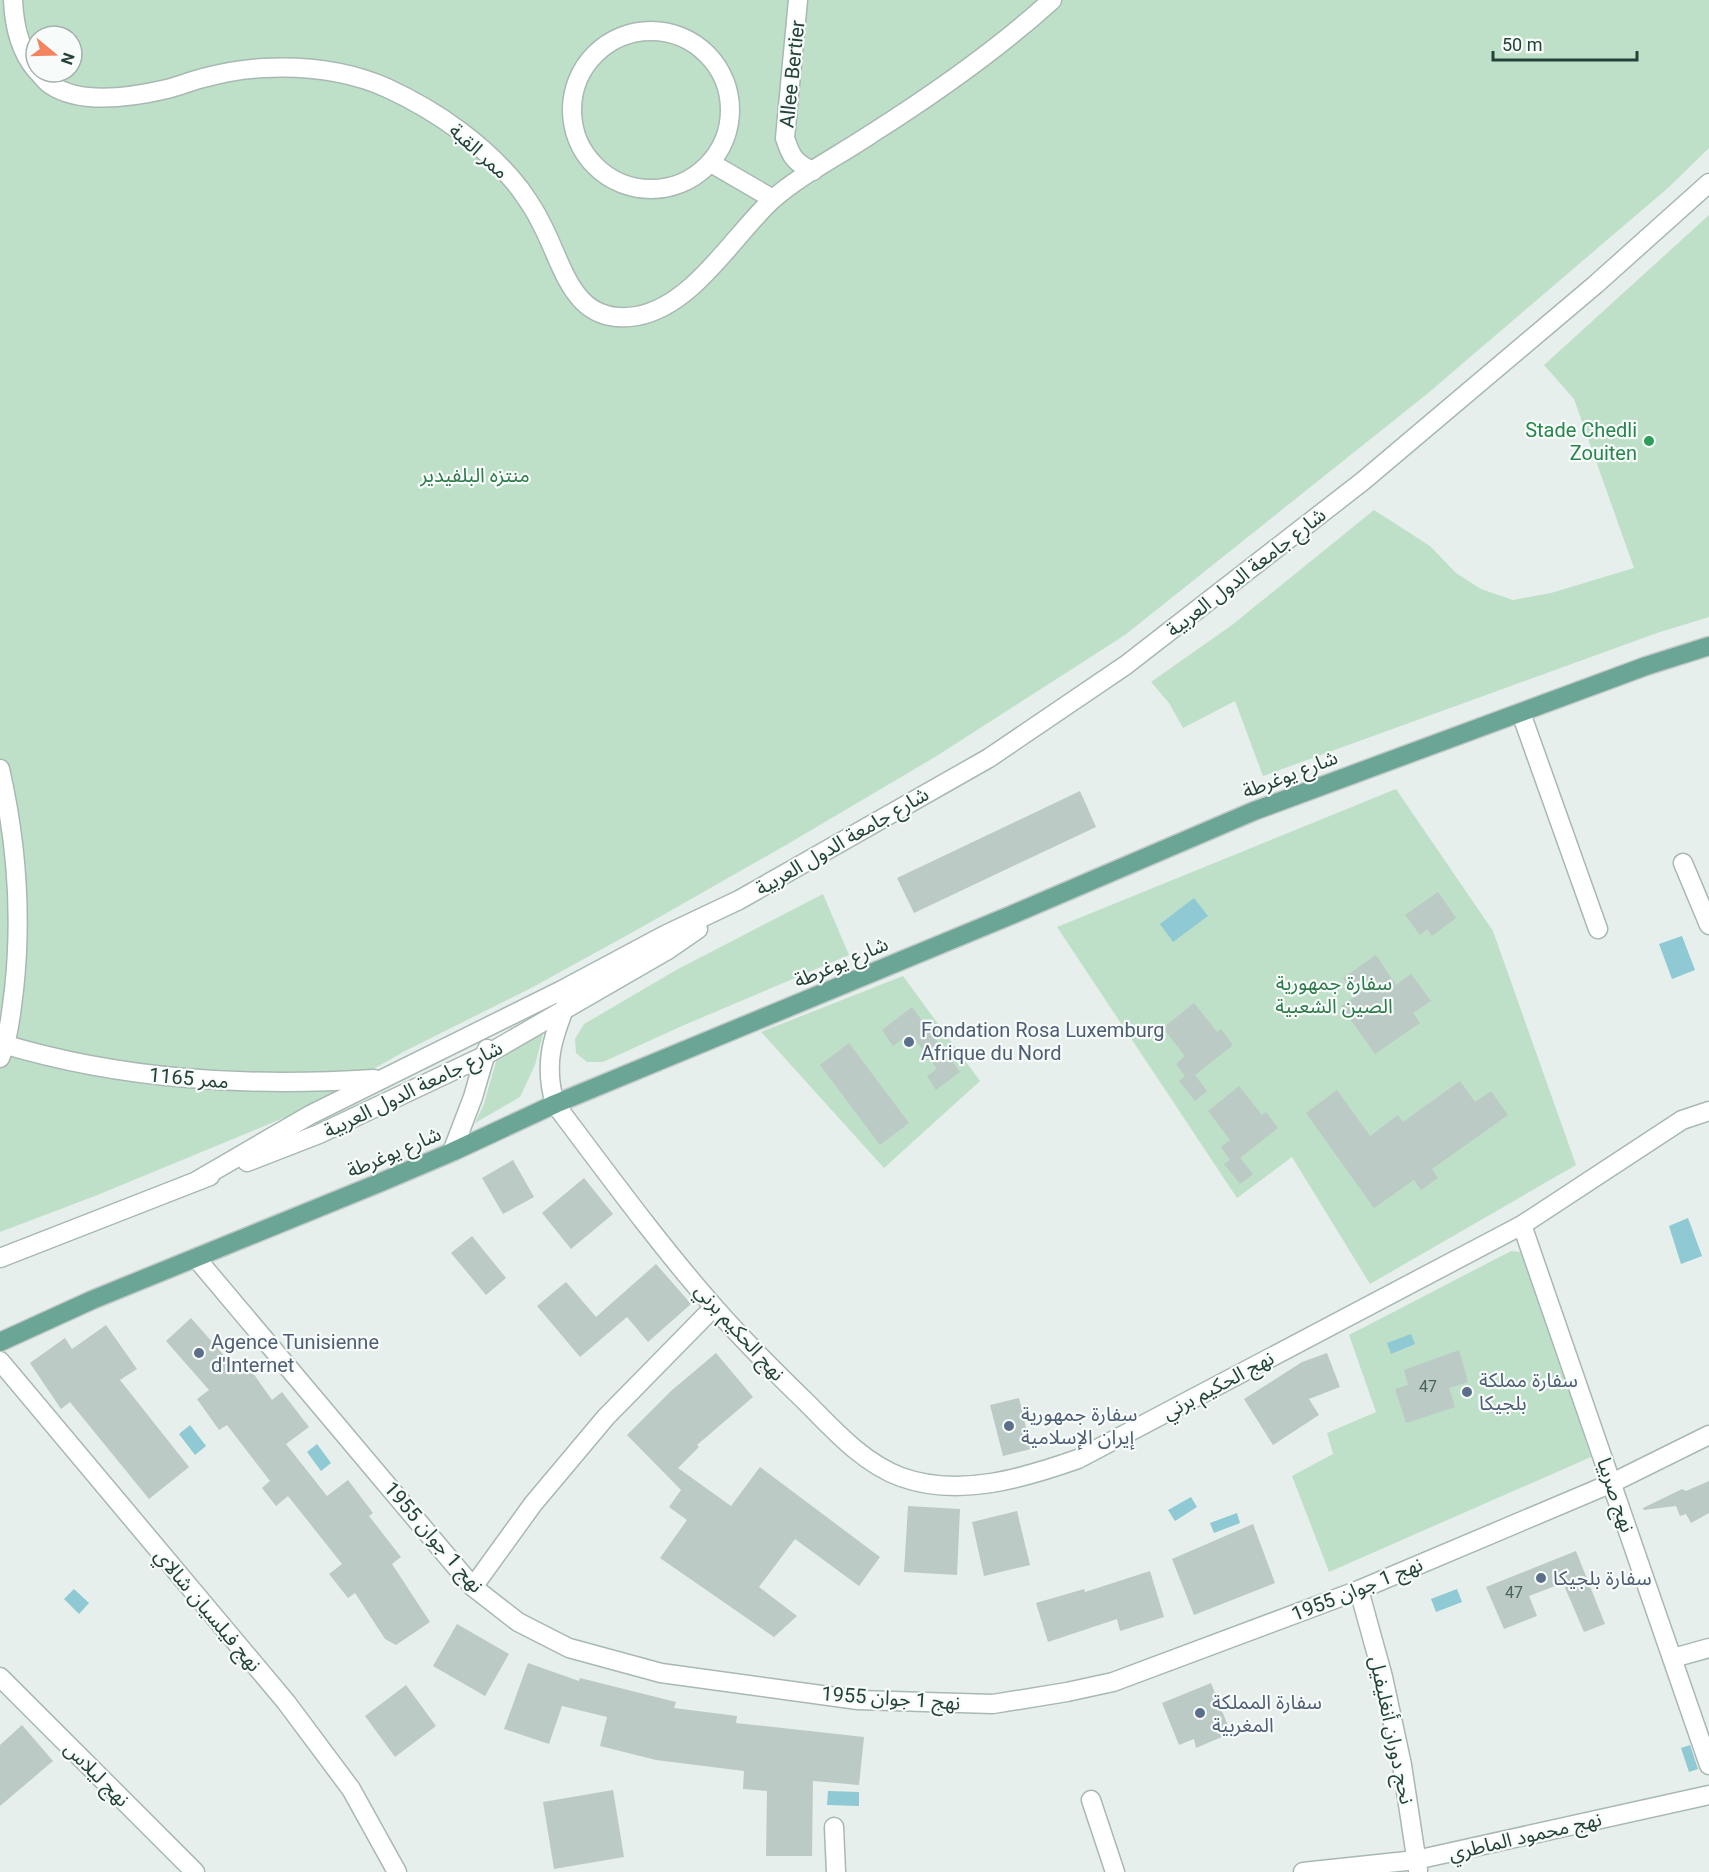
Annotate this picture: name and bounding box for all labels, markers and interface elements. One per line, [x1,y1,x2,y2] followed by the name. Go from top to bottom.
[774,19,810,129] street label: Allee Bertier
[24,24,84,84] north arrow
[1493,24,1637,62] scale bar
[1502,34,1542,55] text: 50 m
[57,50,79,67] text: N
[444,118,514,184] street label: ممر القبة
[1525,418,1637,465] place label: Stade Chedli Zouiten
[1642,434,1656,448] marker: Stade Chedli Zouiten
[419,463,530,487] park label: منتزه البلفيدير
[1161,502,1332,644] street label: شارع جامعة الدول العربية
[1239,745,1342,806] street label: شارع يوغرطة
[751,782,934,903] street label: شارع جامعة الدول العربية
[790,931,893,995] street label: شارع يوغرطة
[1275,971,1393,1018] park label: سفارة جمهورية الصين الشعبية
[921,1018,1165,1065] place label: Fondation Rosa Luxemburg Afrique du Nord
[320,1035,508,1145] street label: شارع جامعة الدول العربية
[902,1035,916,1049] marker: Fondation Rosa Luxemburg Afrique du Nord
[148,1063,230,1093] street label: ممر 1165
[343,1121,446,1185] street label: شارع يوغرطة
[687,1278,790,1388] street label: نهج الحكيم برني
[211,1330,379,1377] place label: Agence Tunisienne d'Internet
[192,1346,206,1360] marker: Agence Tunisienne d'Internet
[1158,1346,1280,1428] street label: نهج الحكيم برني
[1479,1368,1578,1415] place label: سفارة مملكة بلجيكا
[1419,1377,1437,1396] house number: 47
[1460,1385,1474,1399] marker: سفارة مملكة بلجيكا
[1021,1402,1137,1450] place label: سفارة جمهورية إيران الإسلامية
[1002,1419,1016,1433] marker: سفارة جمهورية إيران الإسلامية
[1589,1454,1640,1537] street label: نهج صربيا
[377,1477,489,1599] street label: نهج 1 جوان 1955
[147,1544,266,1679] street label: نهج فيلسيان شالاي
[1288,1552,1427,1629] street label: نهج 1 جوان 1955
[1553,1566,1652,1590] place label: سفارة بلجيكا
[1534,1571,1548,1585] marker: سفارة بلجيكا
[1505,1583,1523,1602] house number: 47
[1362,1654,1419,1807] street label: نحج دوران أنغليفيل
[820,1681,961,1718] street label: نهج 1 جوان 1955
[1212,1690,1322,1737] place label: سفارة المملكة المغربية
[1193,1706,1207,1720] marker: سفارة المملكة المغربية
[57,1736,135,1814] street label: نهج ليلاس
[1446,1807,1605,1869] street label: نهج محمود الماطري

